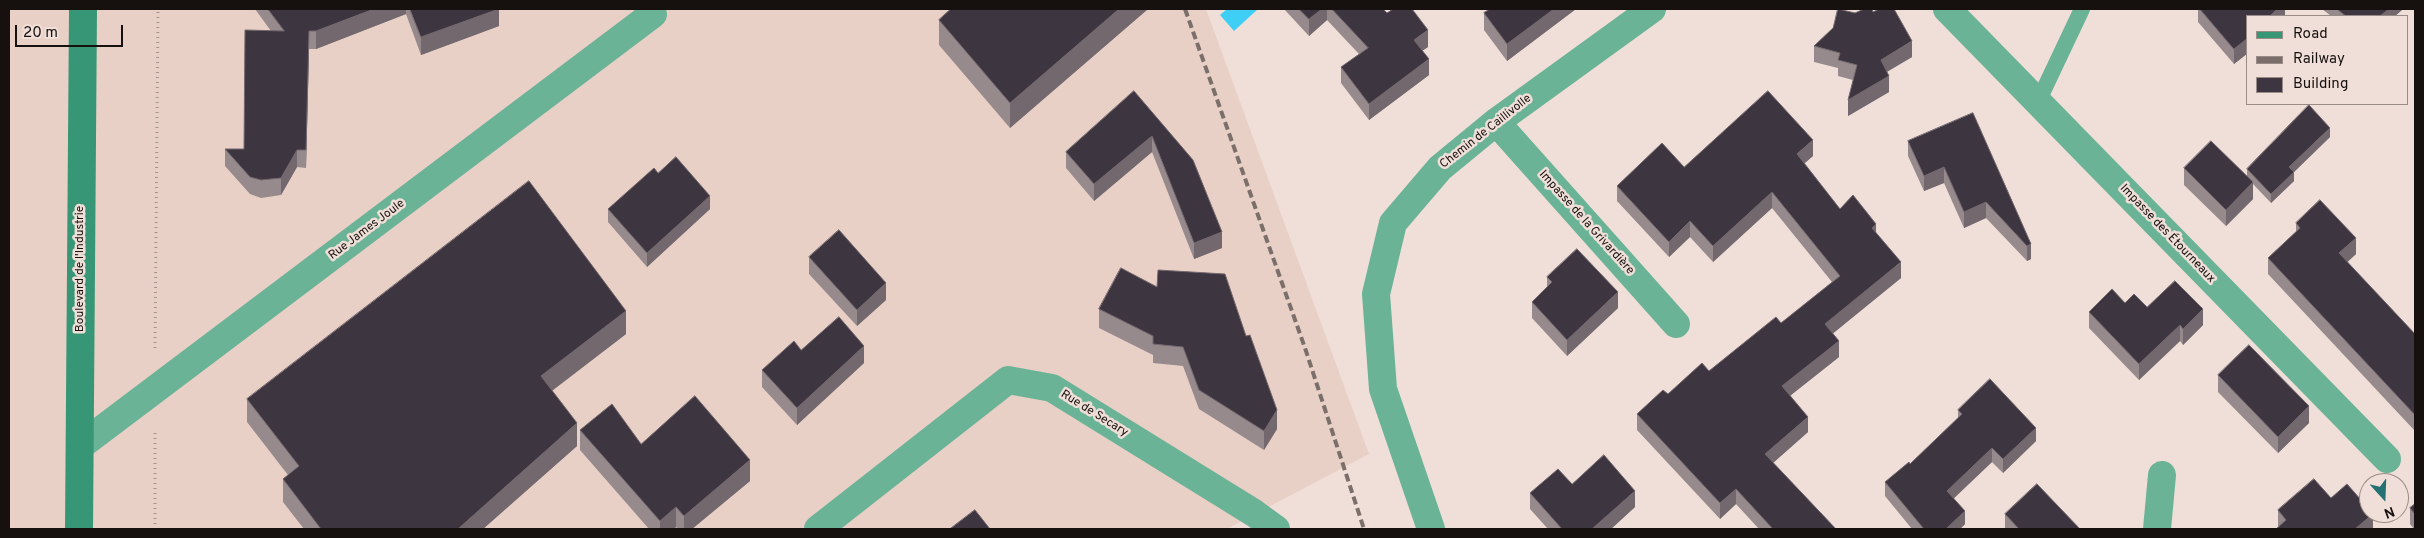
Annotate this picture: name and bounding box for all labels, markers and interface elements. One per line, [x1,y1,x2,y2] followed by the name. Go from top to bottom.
[18,15,125,47] scale bar
[2246,15,2409,105] legend
[23,24,58,43] text: 20 m
[2293,25,2328,44] text: Road
[2293,50,2345,69] text: Railway
[2293,75,2348,94] text: Building
[1437,92,1535,172] street label: Chemin de Caillivolle
[1535,168,1637,278] street label: Impasse de la Grivardière
[2116,182,2218,286] street label: Impasse des Étourneaux
[326,197,408,263] street label: Rue James Joule
[74,206,88,332] street label: Boulevard de l'Industrie
[1058,388,1130,440] street label: Rue de Secary
[2359,473,2409,523] north arrow
[2381,502,2397,521] text: N

